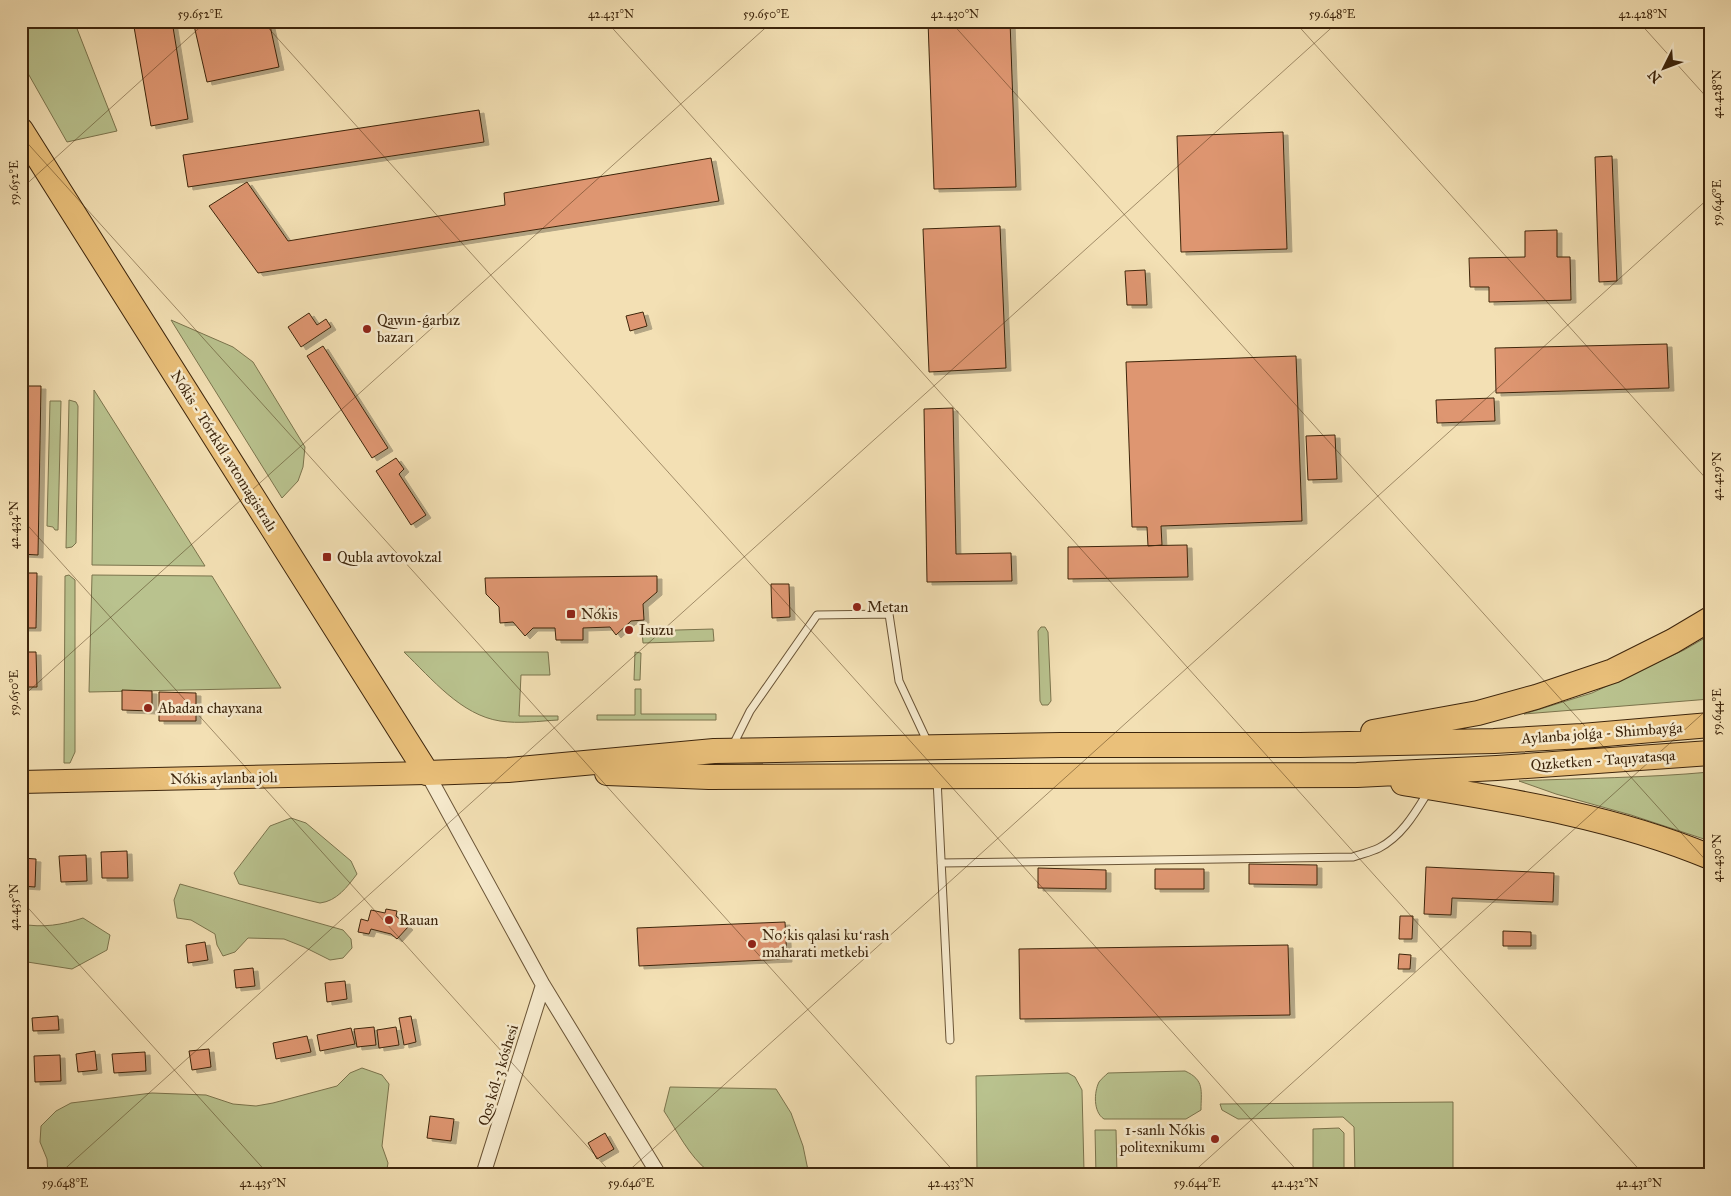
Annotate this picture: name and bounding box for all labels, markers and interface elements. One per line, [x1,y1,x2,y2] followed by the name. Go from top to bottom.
[177,7,223,21] text: 59.652°E
[588,7,634,21] text: 42.431°N
[743,7,789,21] text: 59.650°E
[931,7,979,21] text: 42.430°N
[1309,7,1356,21] text: 59.648°E
[1619,7,1667,21] text: 42.428°N
[1638,42,1688,92] north arrow
[1644,66,1665,86] text: N
[1710,70,1724,118] text: 42.428°N
[7,160,21,206] text: 59.652°E
[1710,179,1724,226] text: 59.646°E
[377,311,460,346] place label: Qawın-ǵarbız bazarı
[361,323,373,335] marker: Qawın-ǵarbız bazarı
[167,367,281,535] street label: Nókis - Tórtkúl avtomagistralı
[1710,451,1724,501] text: 42.429°N
[7,501,21,549] text: 42.434°N
[337,548,443,566] place label: Qubla avtovokzal
[321,551,333,563] marker: Qubla avtovokzal
[867,598,908,616] place label: Metan
[851,601,863,613] marker: Metan
[581,605,618,623] place label: Nókis
[565,608,577,620] marker: Nókis
[639,621,674,639] place label: Isuzu
[623,624,635,636] marker: Isuzu
[7,670,21,716] text: 59.650°E
[1710,688,1724,735] text: 59.644°E
[157,699,263,717] place label: Abadan chayxana
[142,702,154,714] marker: Abadan chayxana
[1520,718,1684,748] street label: Aylanba jolǵa - Shimbayǵa
[1530,746,1677,775] street label: Qızketken - Taqıyatasqa
[170,768,278,788] street label: Nókis aylanba jolı
[1710,834,1724,882] text: 42.430°N
[7,883,21,931] text: 42.435°N
[399,911,438,929] place label: Rauan
[383,914,395,926] marker: Rauan
[762,926,890,961] place label: Noʻkis qalasi kuʻrash maharati metkebi
[746,938,758,950] marker: Noʻkis qalasi kuʻrash maharati metkebi
[474,1022,522,1128] street label: Qos kól-3 kóshesi
[1119,1121,1205,1156] place label: 1-sanlı Nókis politexnikumı
[1209,1133,1221,1145] marker: 1-sanlı Nókis politexnikumı
[42,1176,89,1190] text: 59.648°E
[239,1176,287,1190] text: 42.435°N
[608,1176,655,1190] text: 59.646°E
[928,1176,974,1190] text: 42.433°N
[1174,1176,1221,1190] text: 59.644°E
[1271,1176,1319,1190] text: 42.432°N
[1616,1176,1662,1190] text: 42.431°N

